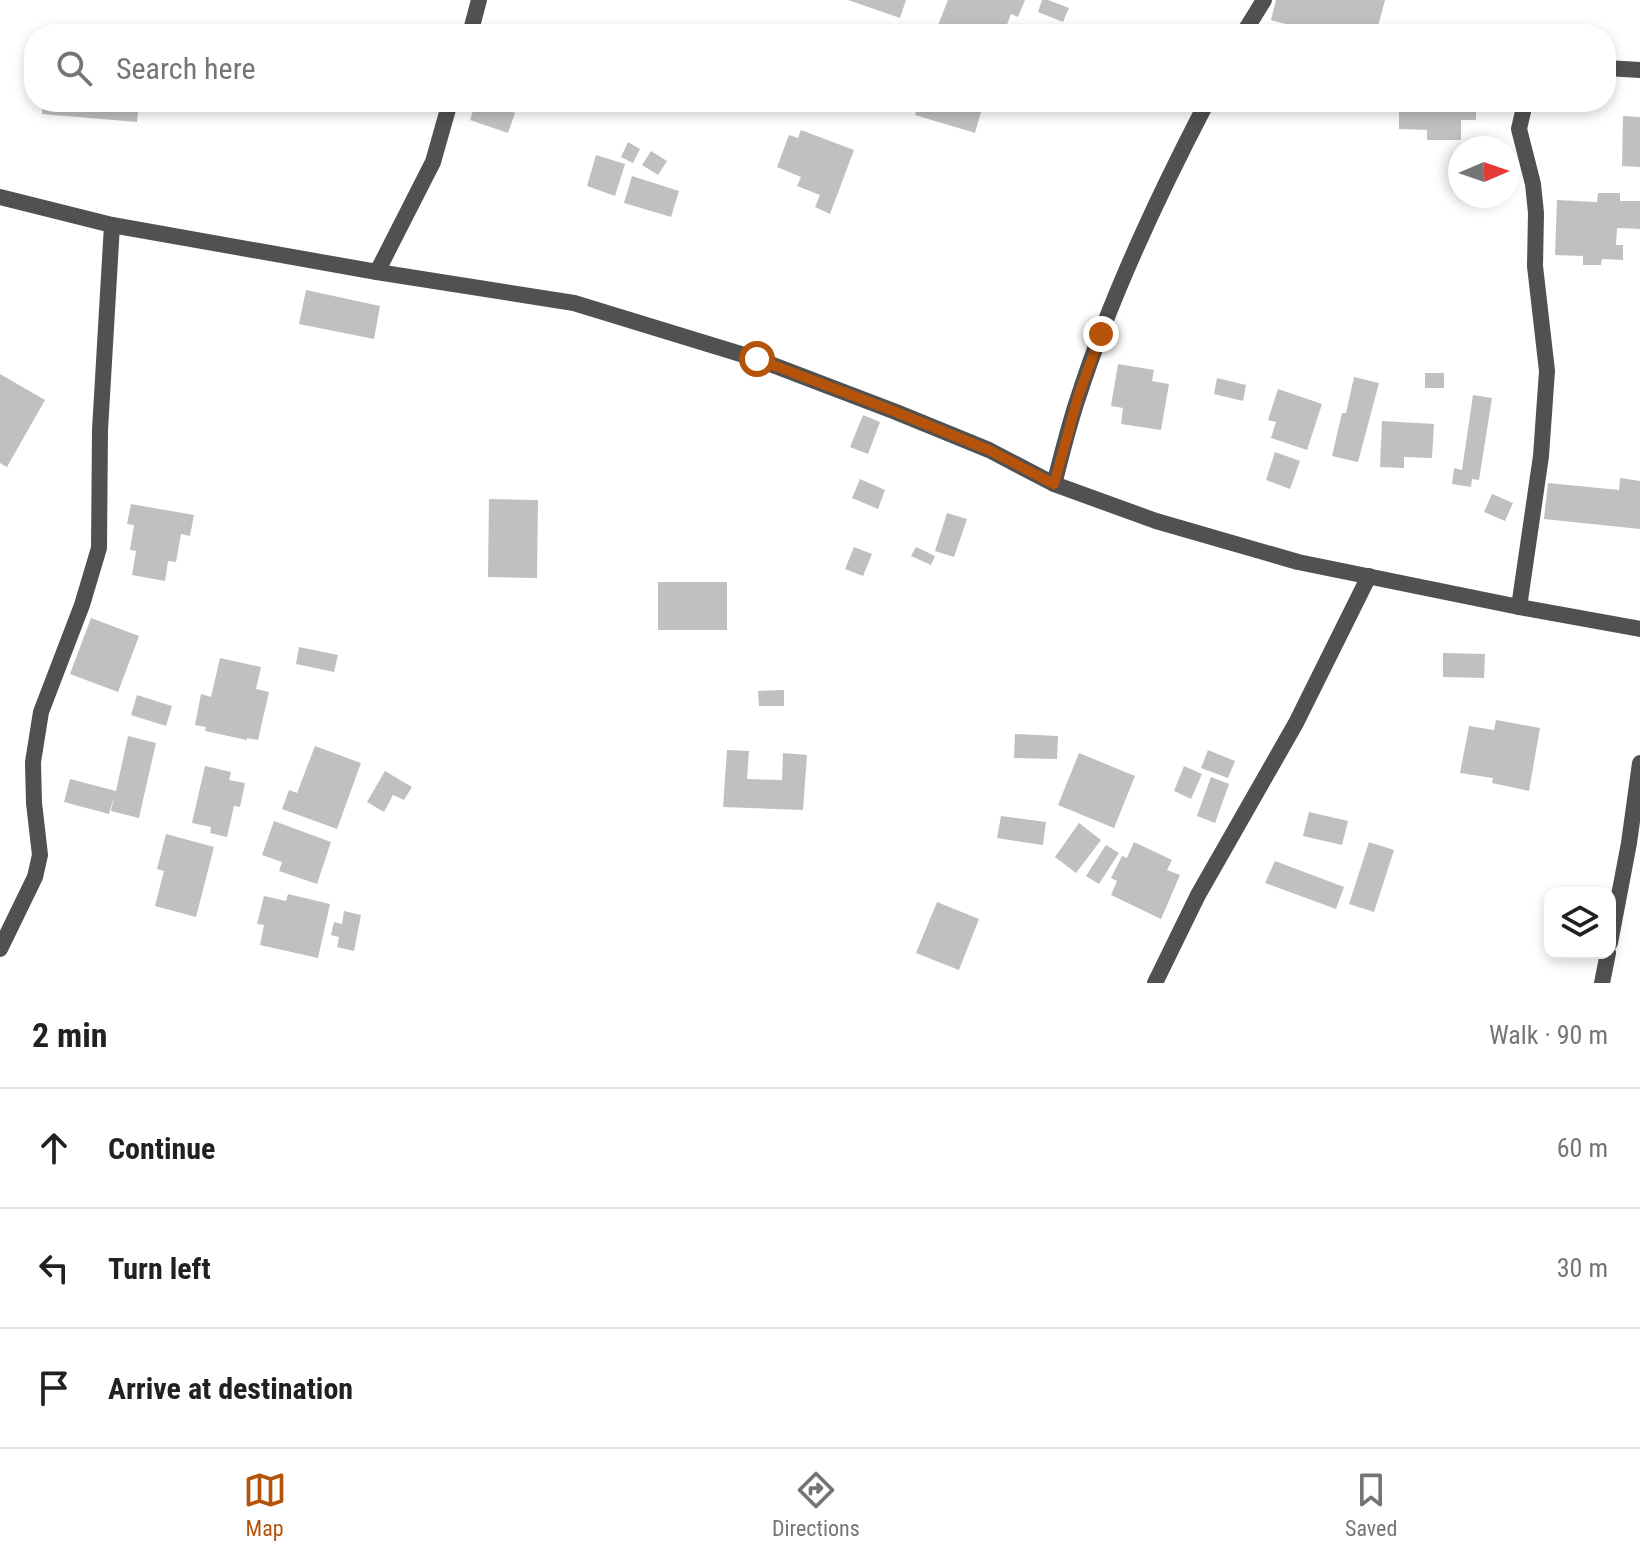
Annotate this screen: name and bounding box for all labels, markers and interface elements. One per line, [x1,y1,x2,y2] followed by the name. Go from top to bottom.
[24,24,1616,112] search box
[52,46,96,90] icon: search
[116,51,256,86] text: Search here
[1448,136,1520,208] north arrow
[1083,316,1119,352] route end
[739,341,775,377] route start
[1544,887,1616,959] map controls
[1544,887,1616,959] button: layers
[32,1015,108,1055] text: 2 min
[1489,1020,1608,1050] text: Walk · 90 m
[32,1126,76,1170] icon: ahead
[108,1131,215,1166] text: Continue
[1557,1133,1608,1163] text: 60 m
[32,1246,76,1290] icon: left
[108,1251,211,1286] text: Turn left
[1557,1253,1608,1283] text: 30 m
[32,1366,76,1410] icon: arrive
[108,1371,353,1406] text: Arrive at destination
[243,1468,287,1541] tab: Map
[772,1468,860,1541] tab: Directions
[1345,1468,1397,1541] tab: Saved

